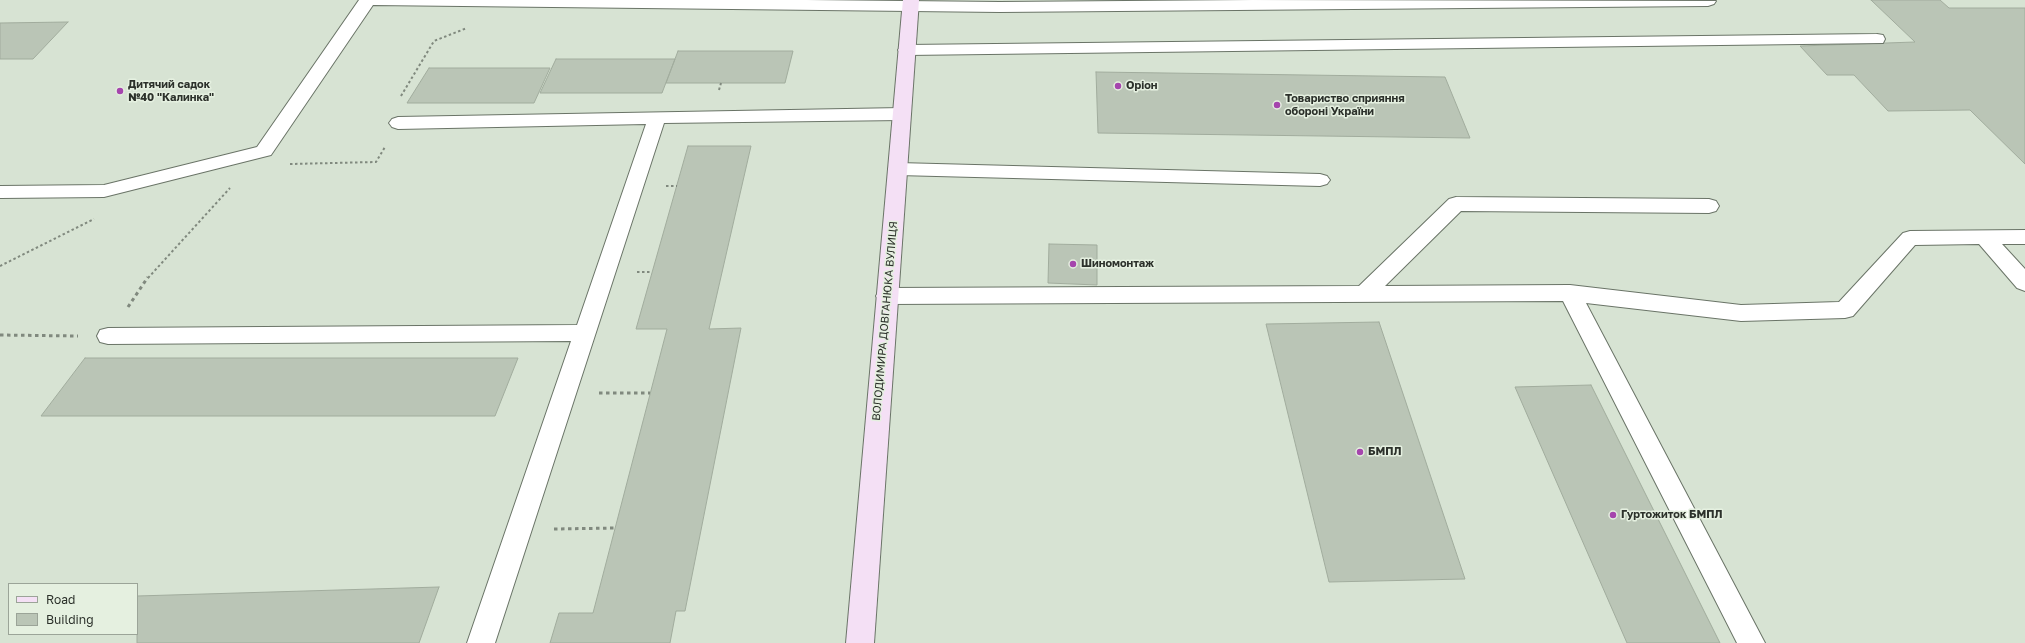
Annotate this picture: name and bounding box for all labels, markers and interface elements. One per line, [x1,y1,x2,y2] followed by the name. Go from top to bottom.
[128,78,214,104] place label: Дитячий садок №40 "Калинка"
[1126,79,1158,93] place label: Оріон
[1113,81,1123,91] marker: Оріон
[115,86,125,96] marker: Дитячий садок №40 "Калинка"
[1285,92,1405,118] place label: Товариство сприяння обороні України
[1272,100,1282,110] marker: Товариство сприяння обороні України
[870,221,900,421] street label: ВОЛОДИМИРА ДОВГАНЮКА ВУЛИЦЯ
[1081,257,1154,271] place label: Шиномонтаж
[1068,259,1078,269] marker: Шиномонтаж
[1368,445,1402,459] place label: БМПЛ
[1355,447,1365,457] marker: БМПЛ
[1621,508,1723,522] place label: Гуртожиток БМПЛ
[1608,510,1618,520] marker: Гуртожиток БМПЛ
[8,583,138,635] legend
[46,592,75,607] text: Road
[46,612,94,627] text: Building

